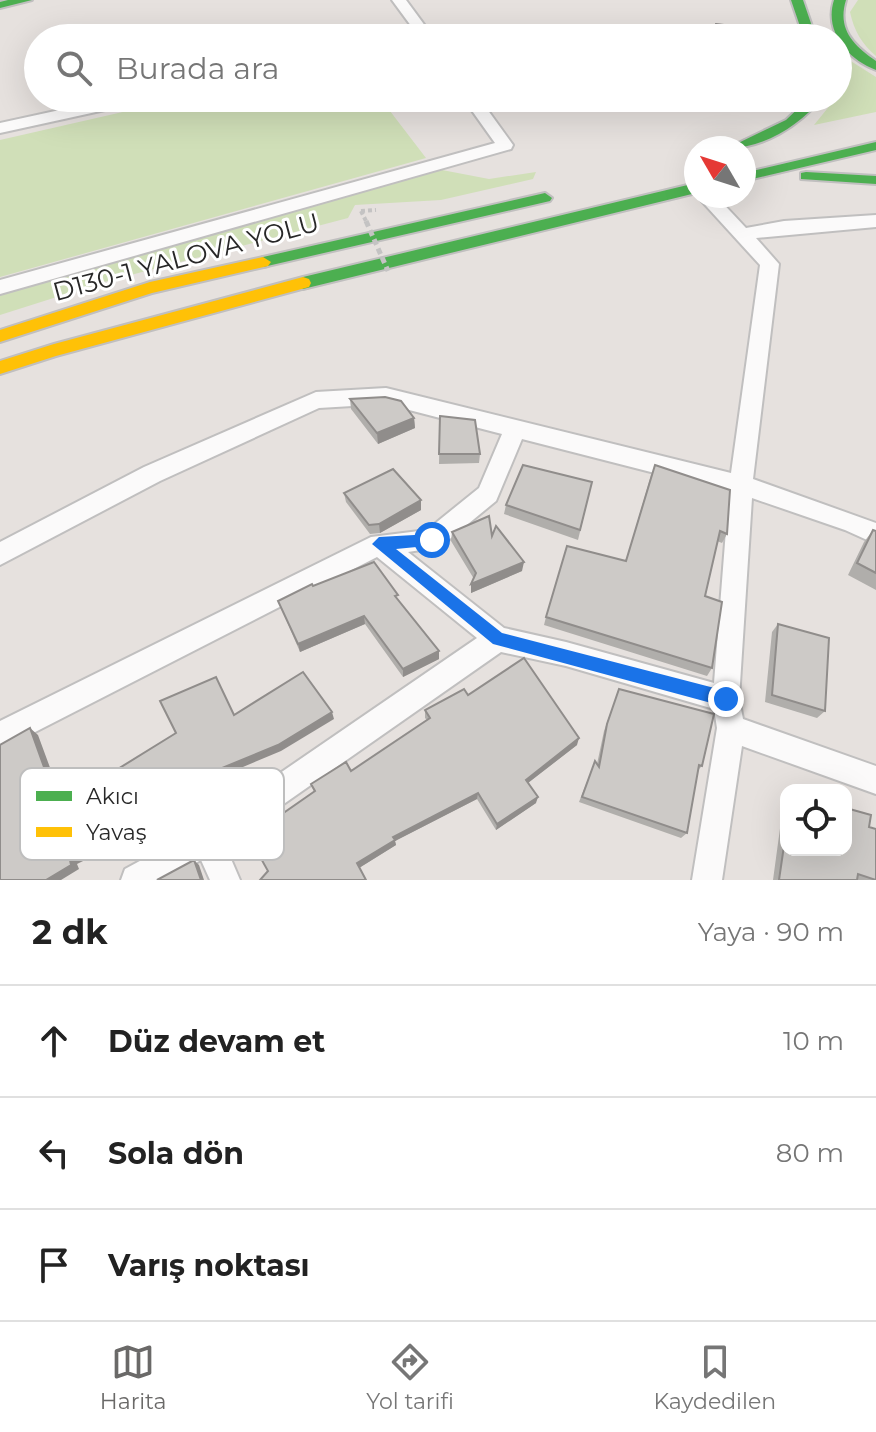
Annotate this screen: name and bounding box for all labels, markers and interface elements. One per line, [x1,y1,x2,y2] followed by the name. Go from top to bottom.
[24,24,852,112] search box
[52,46,96,90] icon: search
[116,50,279,87] text: Burada ara
[684,136,756,208] north arrow
[49,206,323,308] street label: D130-1 YALOVA YOLU
[414,522,450,558] route start
[708,681,744,717] route end
[20,768,284,860] legend
[86,783,139,810] text: Akıcı
[780,784,852,856] map controls
[780,784,852,856] button: locate
[86,819,147,846] text: Yavaş
[32,911,107,953] text: 2 dk
[698,916,844,948] text: Yaya · 90 m
[32,1019,76,1063] icon: ahead
[108,1023,325,1060] text: Düz devam et
[783,1025,844,1057] text: 10 m
[32,1131,76,1175] icon: left
[108,1135,244,1172] text: Sola dön
[776,1137,844,1169] text: 80 m
[32,1243,76,1287] icon: arrive
[108,1247,310,1284] text: Varış noktası
[100,1340,167,1415] tab: Harita
[366,1340,454,1415] tab: Yol tarifi
[654,1340,776,1415] tab: Kaydedilen

